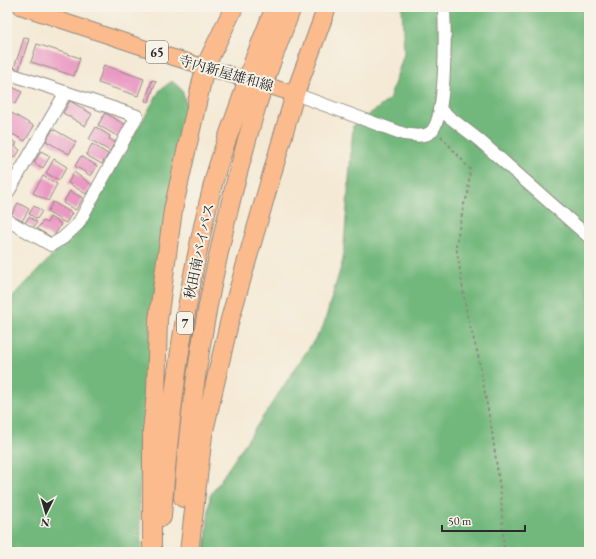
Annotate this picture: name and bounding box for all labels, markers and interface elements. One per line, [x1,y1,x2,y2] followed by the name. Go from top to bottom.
[146,41,168,63] road number: 65
[176,51,276,95] street label: 寺内新屋雄和線
[180,201,218,301] street label: 秋田南バイパス
[177,312,193,334] road number: 7
[26,493,66,533] north arrow
[442,507,525,533] scale bar
[448,513,472,529] text: 50 m
[40,516,50,530] text: N

